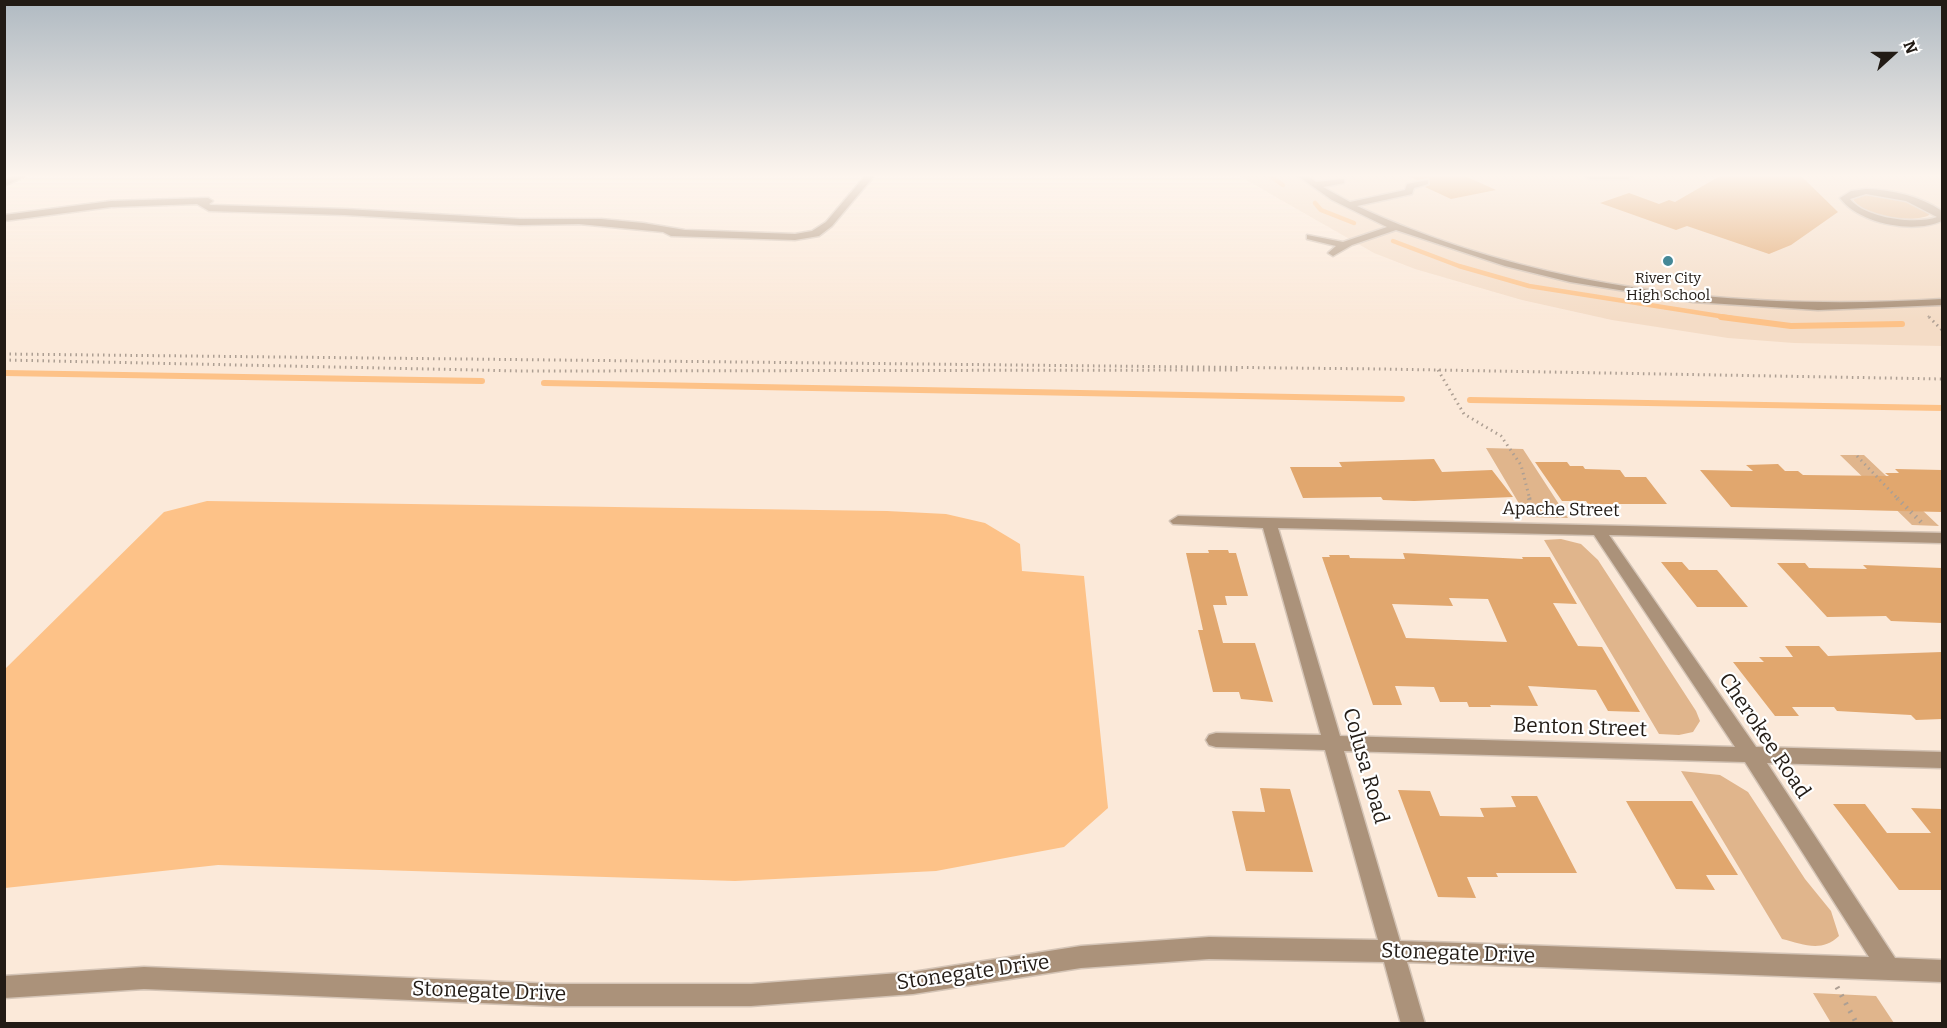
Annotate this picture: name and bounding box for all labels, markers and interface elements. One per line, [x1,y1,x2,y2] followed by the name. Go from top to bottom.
[1863,24,1923,84] north arrow
[1899,38,1921,57] text: N
[1661,254,1675,268] marker: River City High School
[1626,270,1710,305] place label: River City High School
[1502,498,1620,522] street label: Apache Street
[1713,668,1815,804] street label: Cherokee Road
[1336,705,1394,827] street label: Colusa Road
[1512,713,1648,743] street label: Benton Street
[1380,939,1536,969] street label: Stonegate Drive
[895,950,1051,996] street label: Stonegate Drive
[411,977,567,1007] street label: Stonegate Drive

